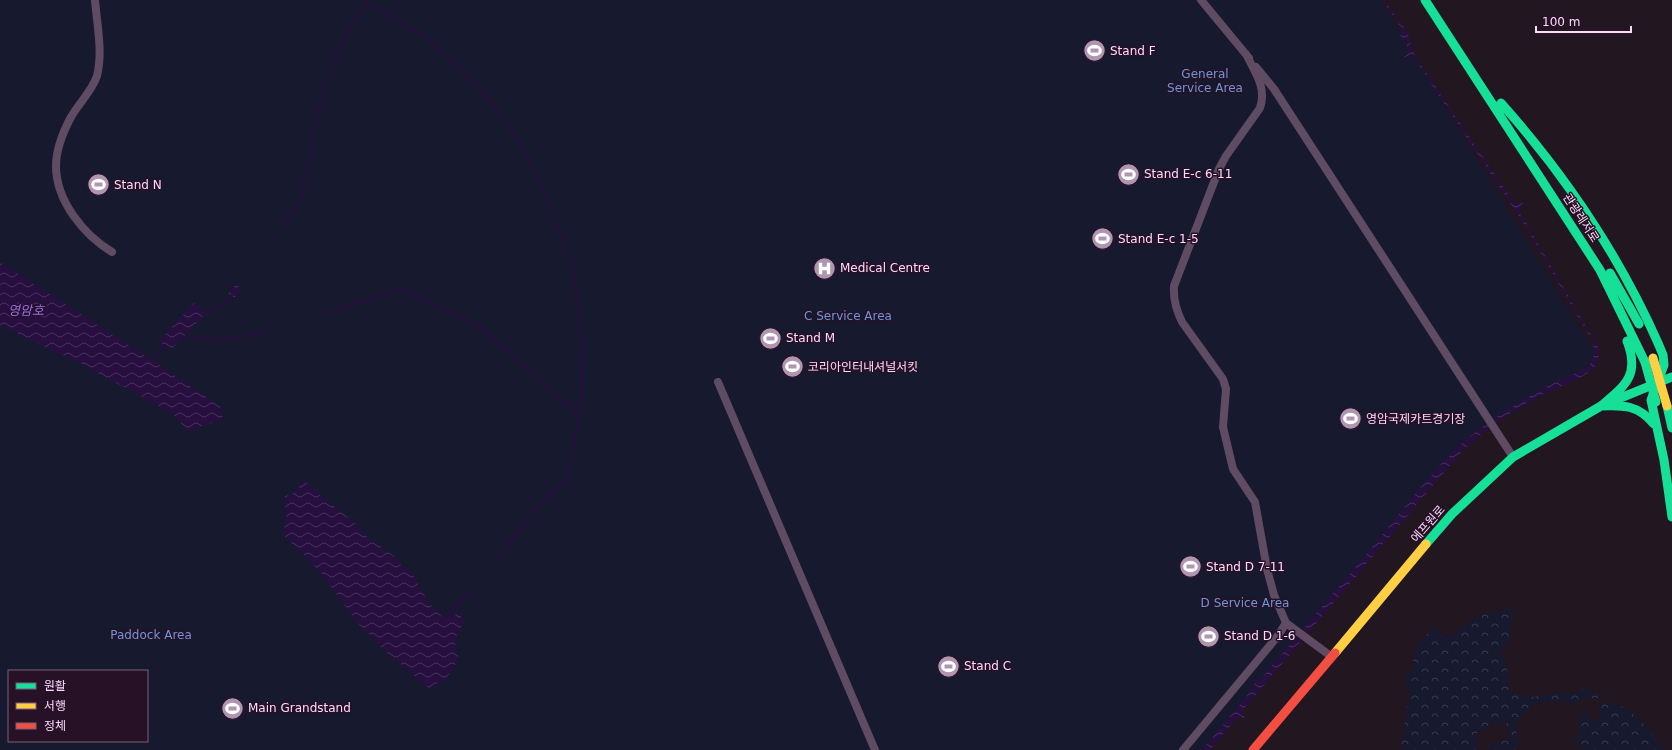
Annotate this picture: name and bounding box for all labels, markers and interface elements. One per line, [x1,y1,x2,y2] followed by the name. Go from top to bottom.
[1536,8,1631,34] scale bar
[1542,15,1580,29] text: 100 m
[1081,38,1107,64] sports icon: Stand F
[1110,44,1156,58] place label: Stand F
[1167,67,1243,95] park label: General Service Area
[1115,161,1141,187] sports icon: Stand E-c 6-11
[1144,167,1232,181] place label: Stand E-c 6-11
[85,172,111,198] sports icon: Stand N
[114,178,162,192] place label: Stand N
[1560,191,1602,245] street label: 관광레저로
[1090,226,1116,252] sports icon: Stand E-c 1-5
[1118,232,1199,246] place label: Stand E-c 1-5
[811,255,837,281] hospital icon: Medical Centre
[840,261,930,275] place label: Medical Centre
[8,303,45,318] water label: 영암호
[804,309,892,323] park label: C Service Area
[757,325,783,351] sports icon: Stand M
[786,331,835,345] place label: Stand M
[780,354,806,380] sports icon: 코리아인터내셔널서킷
[808,360,918,374] place label: 코리아인터내셔널서킷
[1338,406,1364,432] sports icon: 영암국제카트경기장
[1366,412,1465,426] place label: 영암국제카트경기장
[1408,503,1448,545] street label: 에프원로
[1178,554,1204,580] sports icon: Stand D 7-11
[1206,560,1285,574] place label: Stand D 7-11
[1201,596,1289,610] park label: D Service Area
[1196,623,1222,649] sports icon: Stand D 1-6
[110,628,192,642] park label: Paddock Area
[1224,629,1295,643] place label: Stand D 1-6
[935,653,961,679] sports icon: Stand C
[964,659,1011,673] place label: Stand C
[8,670,148,742] legend
[44,679,66,693] text: 원활
[220,695,246,721] sports icon: Main Grandstand
[44,699,66,713] text: 서행
[248,701,351,715] place label: Main Grandstand
[44,719,66,733] text: 정체

